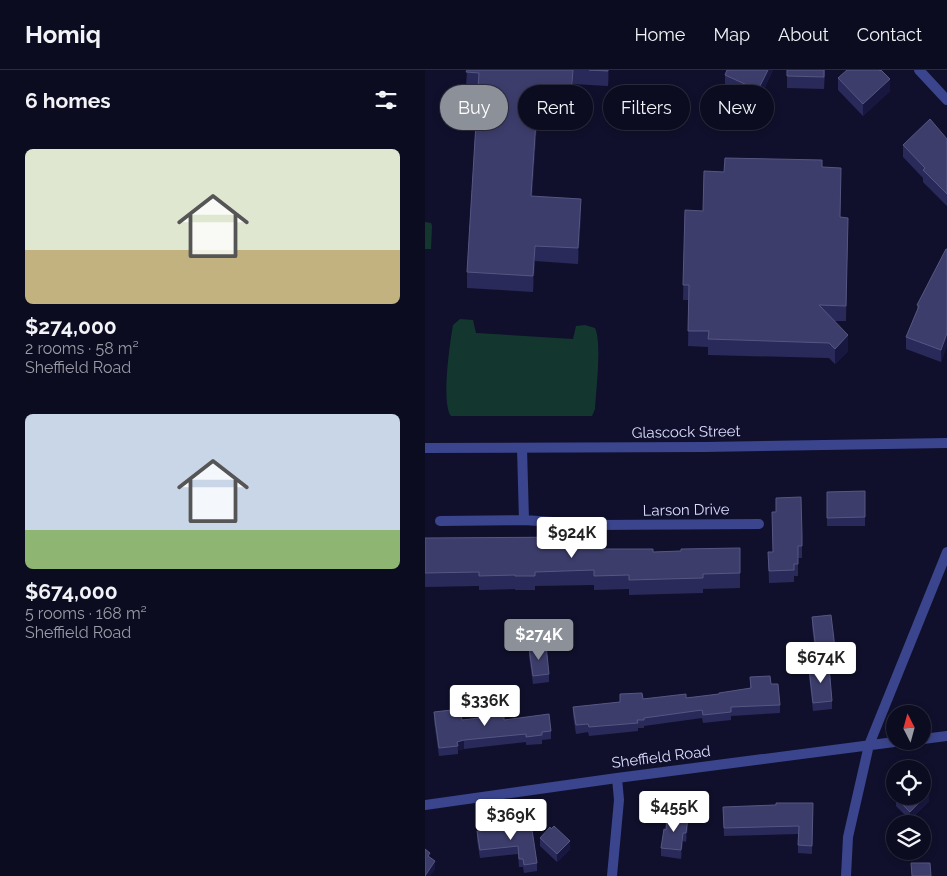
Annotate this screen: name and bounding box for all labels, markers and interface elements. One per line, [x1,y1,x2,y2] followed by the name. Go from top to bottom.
[25,20,101,49] text: Homiq
[634,24,685,45] text: Home
[713,24,750,45] text: Map
[778,24,829,45] text: About
[857,24,922,45] text: Contact
[440,85,508,130] chip: Buy
[518,85,593,130] chip: Rent
[603,85,690,130] chip: Filters
[700,85,774,130] chip: New
[372,86,400,114] icon: filters
[25,88,111,113] text: 6 homes
[168,181,258,271] icon: home
[25,314,117,339] text: $274,000
[25,339,139,358] text: 2 rooms · 58 m²
[25,358,131,377] text: Sheffield Road
[631,422,741,442] street label: Glascock Street
[168,446,258,536] icon: home
[642,500,730,520] street label: Larson Drive
[537,516,607,559] pin: $924K
[548,523,596,542] text: $924K
[25,579,118,604] text: $674,000
[25,604,147,623] text: 5 rooms · 168 m²
[504,618,574,661] pin: $274K
[25,623,131,642] text: Sheffield Road
[515,625,563,644] text: $274K
[786,642,856,684] pin: $674K
[797,648,845,667] text: $674K
[450,684,520,727] pin: $336K
[461,691,509,710] text: $336K
[886,705,931,750] north arrow
[886,705,931,860] map controls
[610,742,712,772] street label: Sheffield Road
[886,760,931,805] button: locate
[639,790,709,833] pin: $455K
[650,797,698,816] text: $455K
[476,798,546,841] pin: $369K
[487,805,535,824] text: $369K
[886,815,931,860] button: layers

